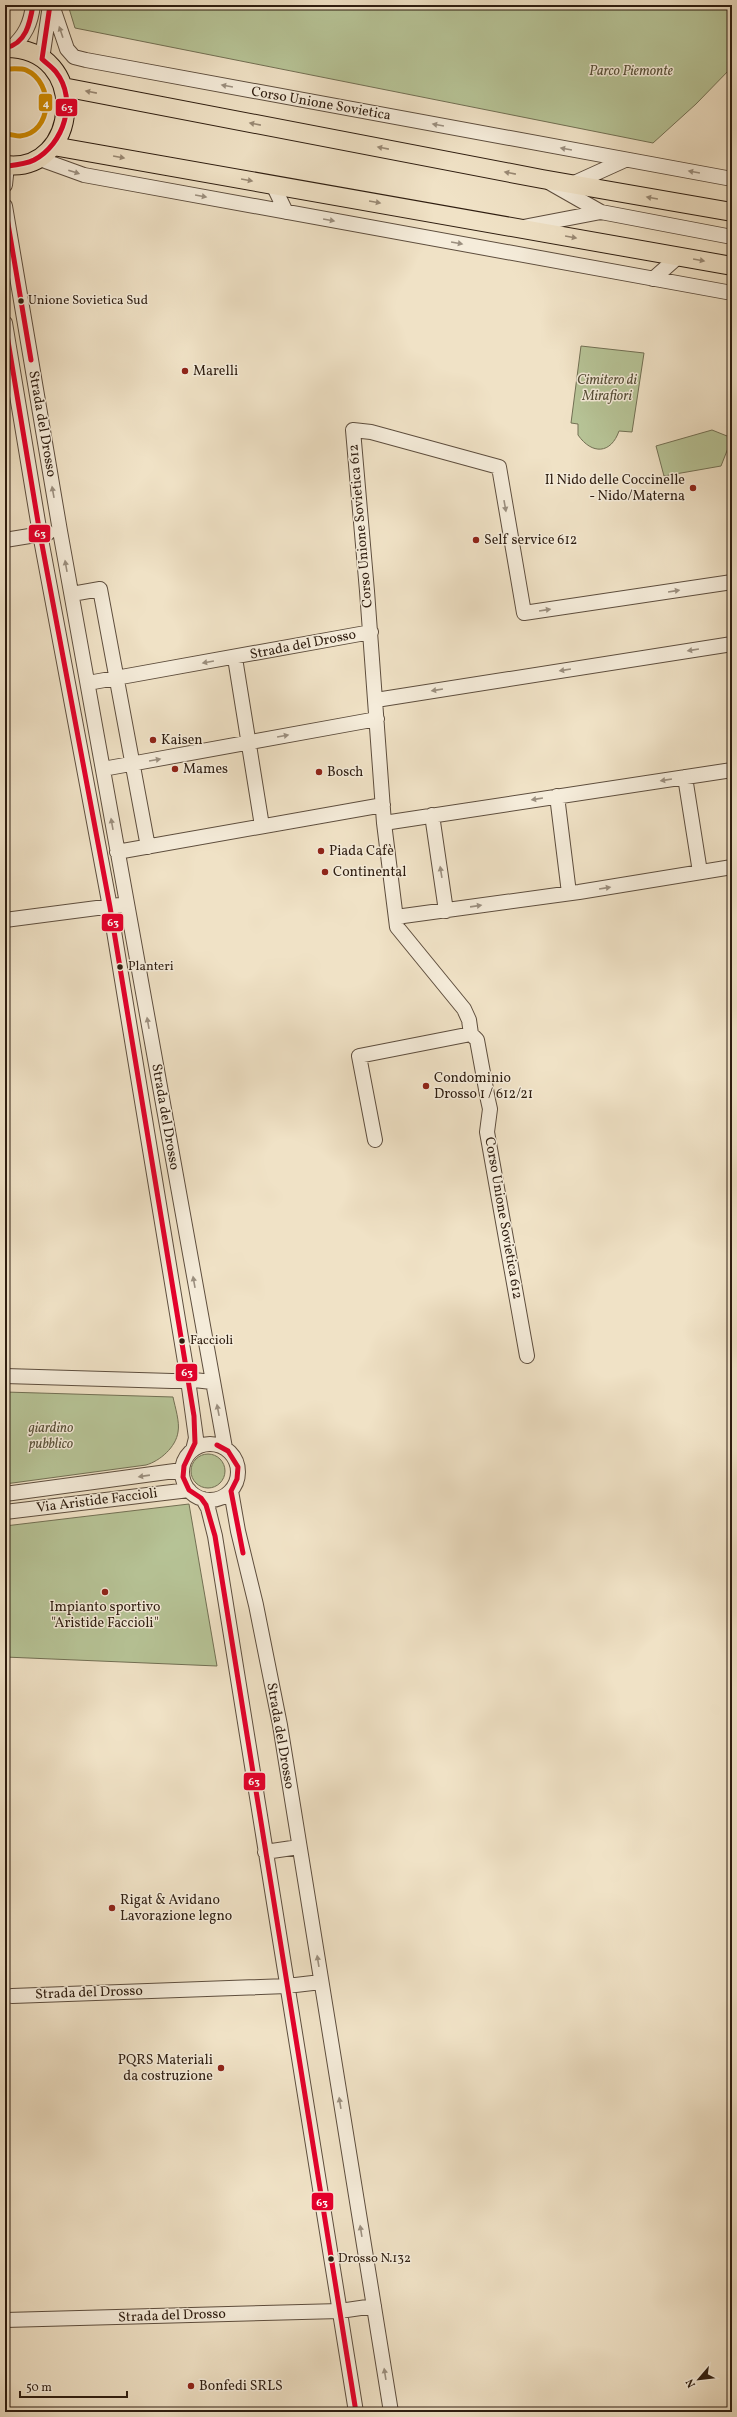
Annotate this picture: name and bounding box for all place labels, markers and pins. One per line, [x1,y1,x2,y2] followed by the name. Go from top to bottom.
[28,292,148,310] place label: Unione Sovietica Sud
[16,296,26,306] marker: Unione Sovietica Sud
[193,362,238,381] place label: Marelli
[180,366,190,376] marker: Marelli
[545,471,685,506] place label: Il Nido delle Coccinelle - Nido/Materna
[688,483,698,493] marker: Il Nido delle Coccinelle - Nido/Materna
[484,531,577,550] place label: Self service 612
[471,535,481,545] marker: Self service 612
[161,731,203,750] place label: Kaisen
[148,735,158,745] marker: Kaisen
[183,760,228,779] place label: Mames
[327,763,363,782] place label: Bosch
[170,764,180,774] marker: Mames
[314,767,324,777] marker: Bosch
[329,842,394,861] place label: Piada Cafè
[316,846,326,856] marker: Piada Cafè
[333,863,407,882] place label: Continental
[320,867,330,877] marker: Continental
[128,958,174,976] place label: Planteri
[115,962,125,972] marker: Planteri
[434,1069,533,1104] place label: Condominio Drosso 1 / 612/21
[421,1081,431,1091] marker: Condominio Drosso 1 / 612/21
[190,1332,233,1350] place label: Faccioli
[177,1336,187,1346] marker: Faccioli
[100,1587,110,1597] marker: Impianto sportivo "Aristide Faccioli"
[49,1598,161,1633] place label: Impianto sportivo "Aristide Faccioli"
[120,1891,232,1926] place label: Rigat & Avidano Lavorazione legno
[107,1903,117,1913] marker: Rigat & Avidano Lavorazione legno
[118,2051,213,2086] place label: PQRS Materiali da costruzione
[216,2063,226,2073] marker: PQRS Materiali da costruzione
[338,2250,411,2268] place label: Drosso N.132
[326,2254,336,2264] marker: Drosso N.132
[199,2377,283,2396] place label: Bonfedi SRLS
[186,2381,196,2391] marker: Bonfedi SRLS

